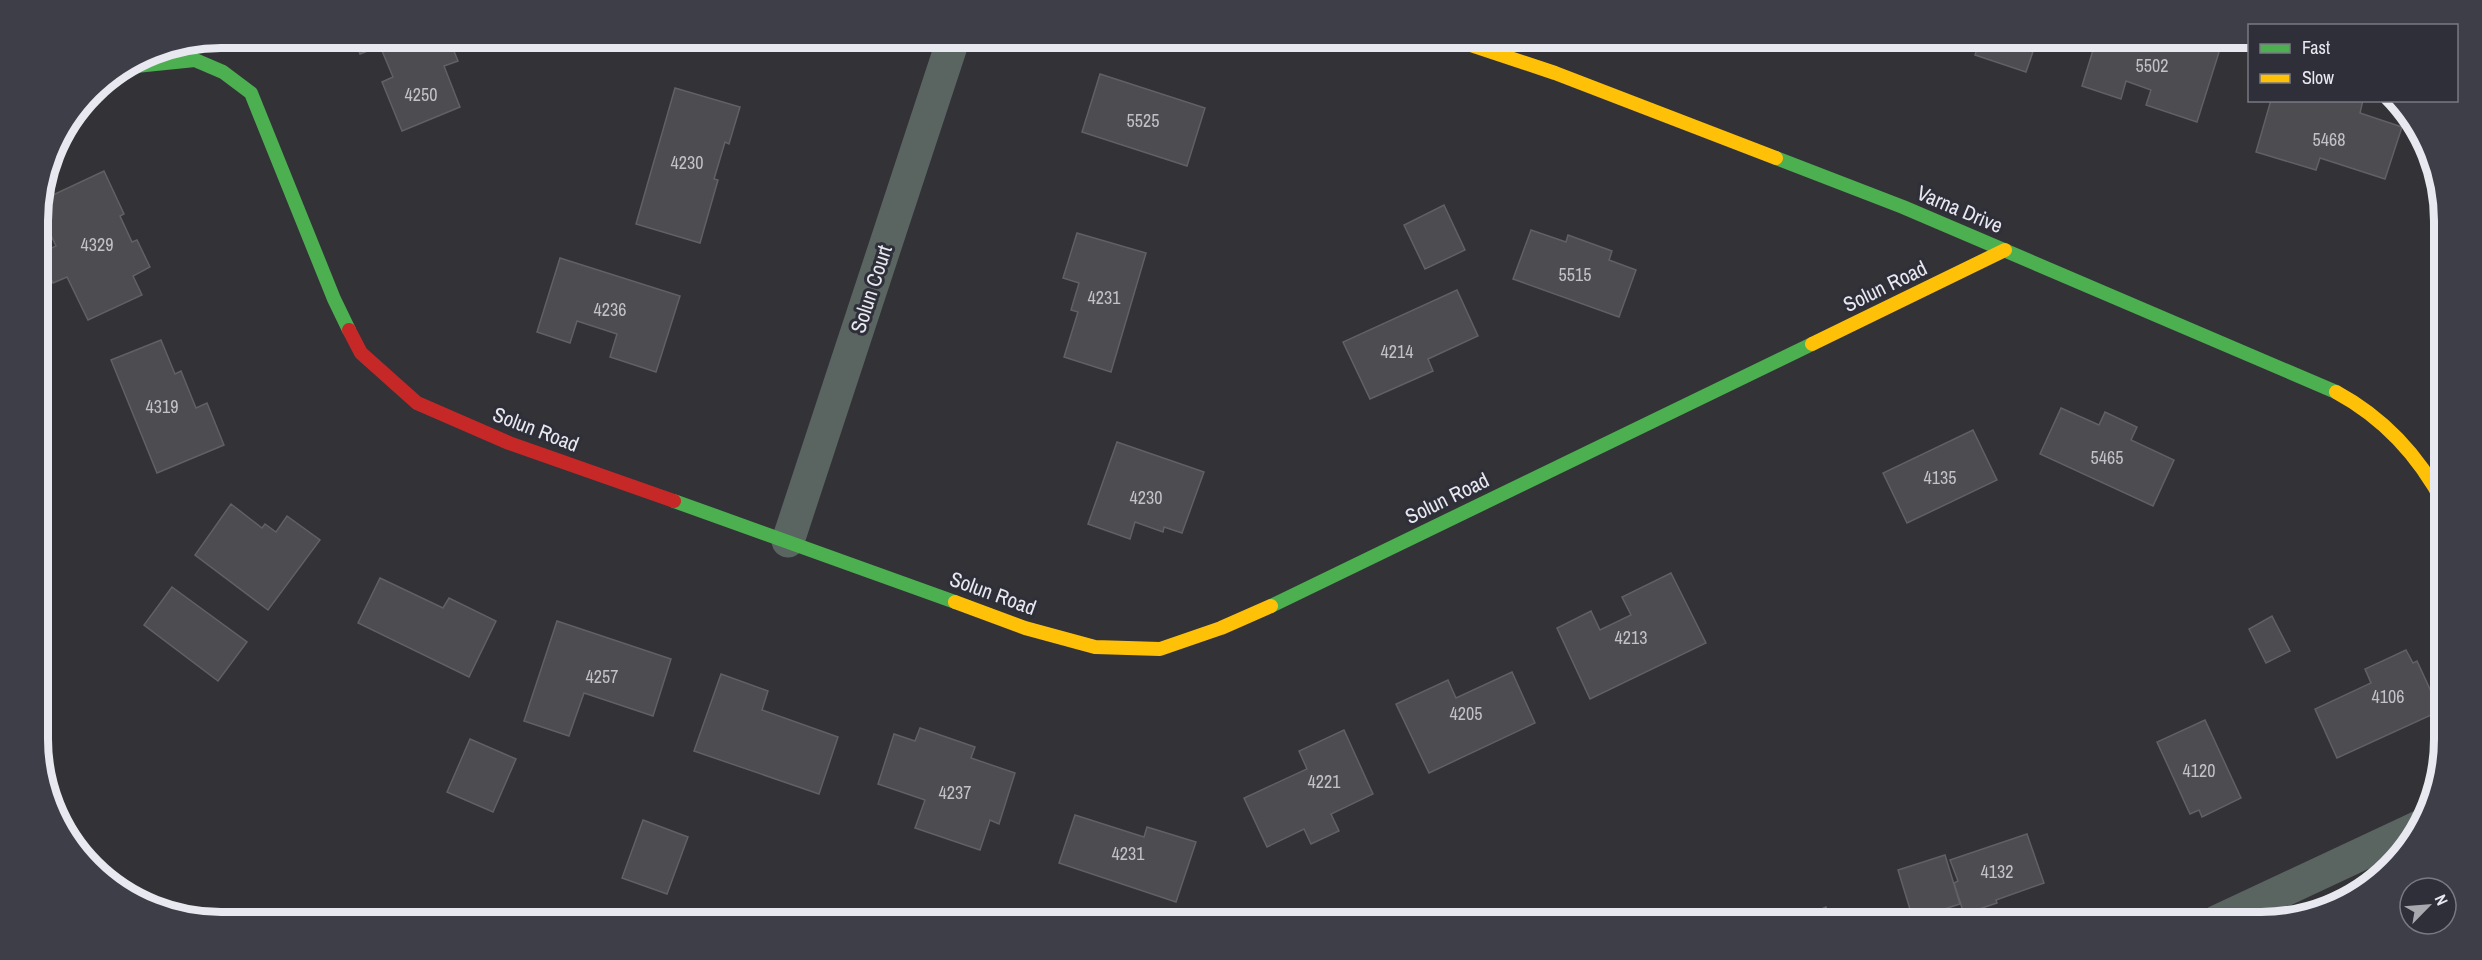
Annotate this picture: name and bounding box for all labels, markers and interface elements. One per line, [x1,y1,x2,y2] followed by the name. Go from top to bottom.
[2248,24,2458,102] legend
[2302,35,2330,60] text: Fast
[2136,53,2168,78] house number: 5502
[2302,65,2334,90] text: Slow
[405,82,437,107] house number: 4250
[1127,108,1159,133] house number: 5525
[2313,127,2345,152] house number: 5468
[671,150,703,175] house number: 4230
[1913,178,2007,240] street label: Varna Drive
[81,232,113,257] house number: 4329
[843,241,899,337] street label: Solun Court
[1838,253,1932,319] street label: Solun Road
[1559,262,1591,287] house number: 5515
[1088,285,1121,310] house number: 4231
[594,297,626,322] house number: 4236
[1381,339,1413,364] house number: 4214
[146,394,178,419] house number: 4319
[489,399,583,459] street label: Solun Road
[2091,445,2123,470] house number: 5465
[1400,465,1494,531] street label: Solun Road
[1924,465,1956,490] house number: 4135
[1130,485,1162,510] house number: 4230
[946,564,1040,622] street label: Solun Road
[1615,625,1647,650] house number: 4213
[586,664,618,689] house number: 4257
[2372,684,2404,709] house number: 4106
[1450,701,1482,726] house number: 4205
[2183,758,2215,783] house number: 4120
[1308,769,1341,794] house number: 4221
[939,780,971,805] house number: 4237
[1112,841,1145,866] house number: 4231
[1981,859,2013,884] house number: 4132
[2398,876,2458,936] north arrow
[2430,891,2454,909] text: N

